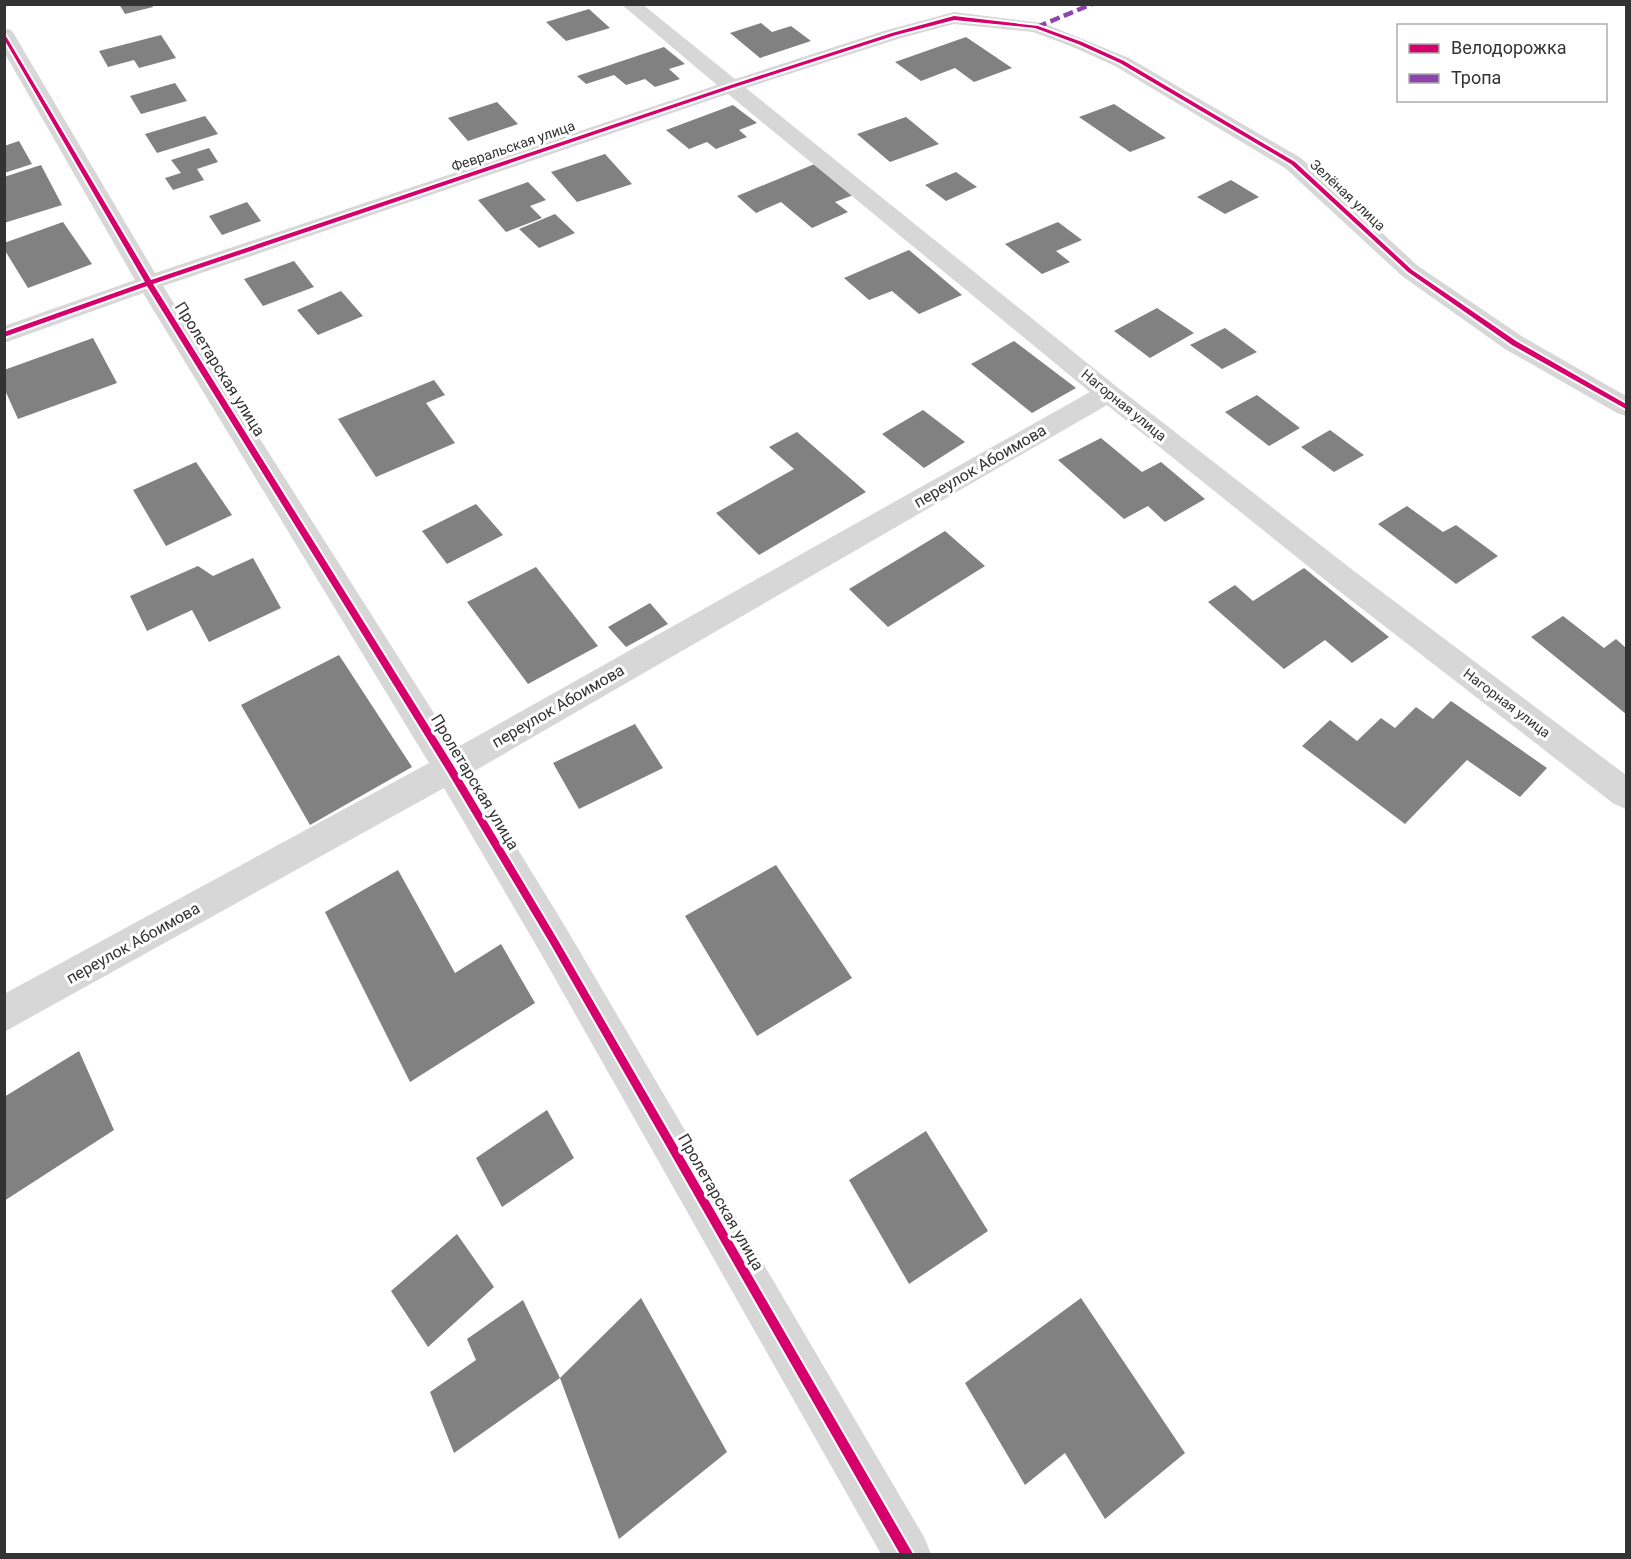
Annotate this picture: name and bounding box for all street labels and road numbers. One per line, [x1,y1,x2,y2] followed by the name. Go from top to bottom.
[449,117,577,175] street label: Февральская улица
[1307,156,1389,234] street label: Зелёная улица
[171,298,269,440] street label: Пролетарская улица
[1078,366,1170,444] street label: Нагорная улица
[910,420,1050,512] street label: переулок Абоимова
[488,660,628,752] street label: переулок Абоимова
[1460,665,1554,741] street label: Нагорная улица
[427,711,523,853] street label: Пролетарская улица
[63,898,203,988] street label: переулок Абоимова
[674,1130,768,1274] street label: Пролетарская улица

